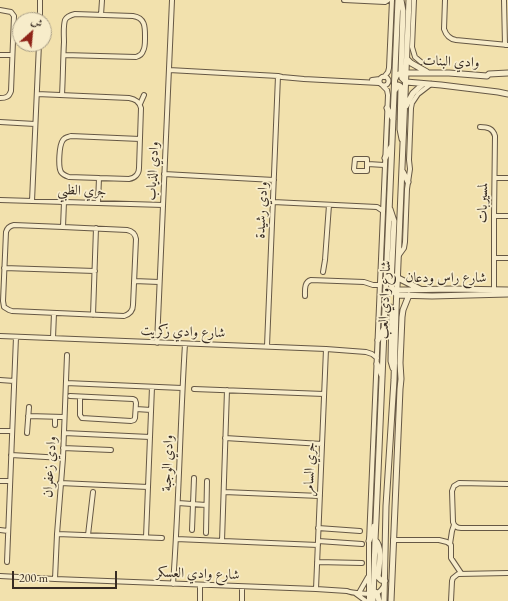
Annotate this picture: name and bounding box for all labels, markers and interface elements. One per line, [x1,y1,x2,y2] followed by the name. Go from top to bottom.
[12,12,52,52] north arrow
[29,13,45,31] text: ش
[422,53,480,71] street label: وادي البنات
[143,141,163,201] street label: وادي الذياب
[252,181,272,239] street label: وادي رشيدة
[57,182,107,200] street label: جري الظبي
[474,183,492,223] street label: لمسيربات
[375,260,395,340] street label: شارع وادي العب
[406,270,486,286] street label: شارع راس ودعان
[140,322,226,342] street label: شارع وادي زكريت
[159,434,177,492] street label: وادي الوجبة
[39,436,61,498] street label: وادي زعفران
[301,442,319,496] street label: جري السامر
[14,563,119,589] scale bar
[156,564,240,584] street label: شارع وادي العسكر
[19,570,48,586] text: 200 m

